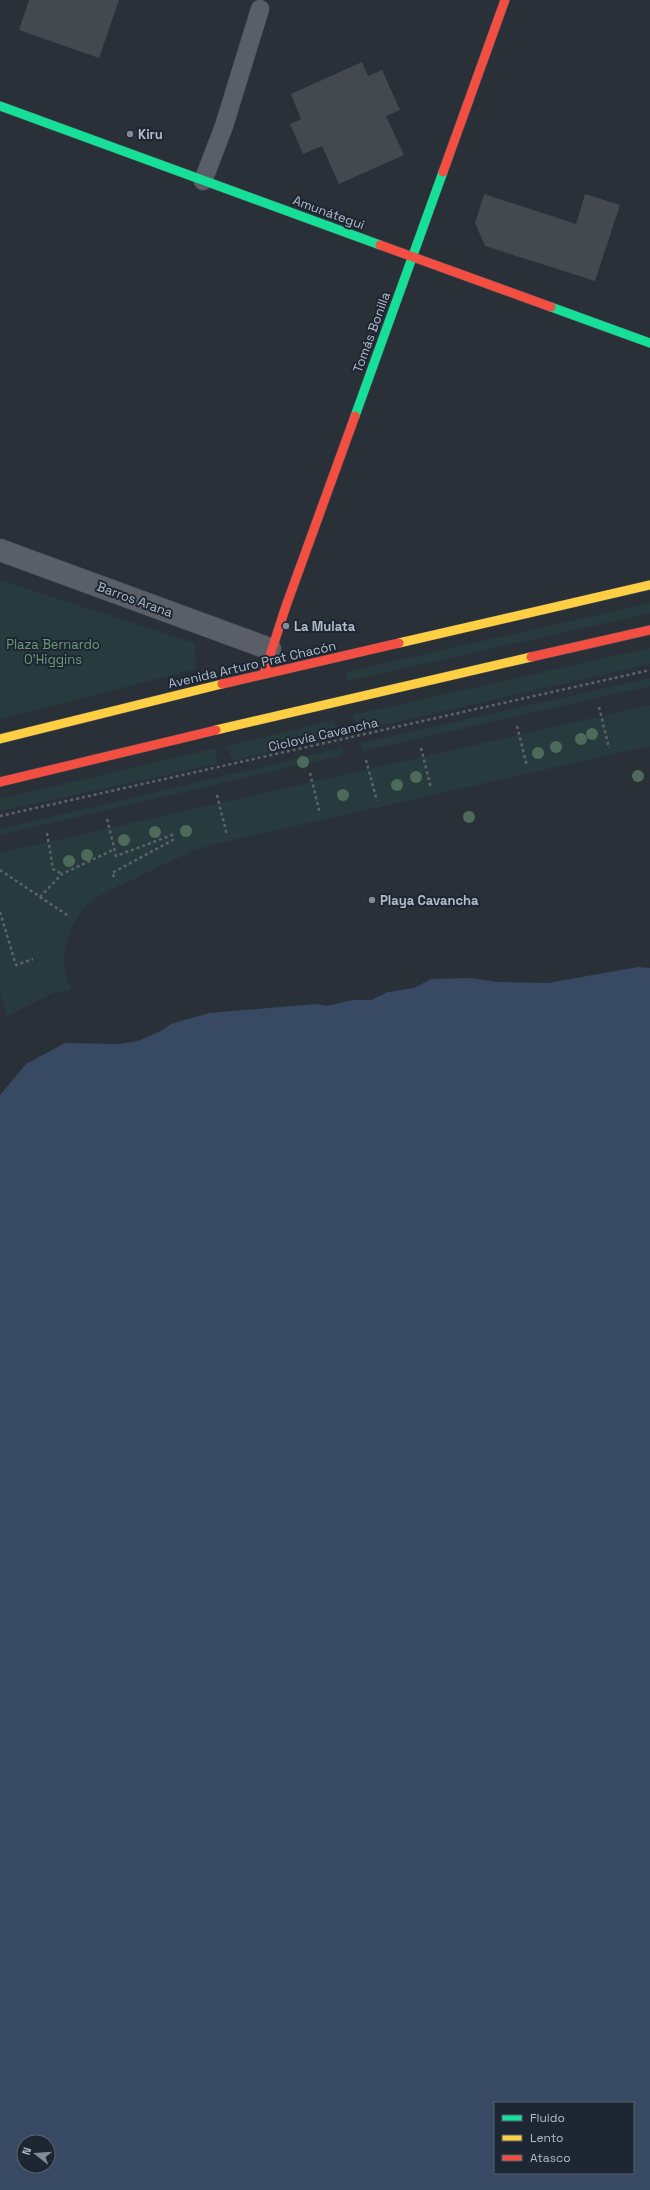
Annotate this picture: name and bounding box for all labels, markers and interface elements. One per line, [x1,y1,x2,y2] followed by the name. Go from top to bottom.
[138,126,163,143] place label: Kiru
[125,129,135,139] marker: Kiru
[291,192,367,233] street label: Amunátegui
[349,289,394,375] street label: Tomás Bonilla
[95,578,176,621] street label: Barros Arana
[294,618,356,635] place label: La Mulata
[281,621,291,631] marker: La Mulata
[6,636,100,668] park label: Plaza Bernardo O'Higgins
[166,637,338,692] street label: Avenida Arturo Prat Chacón
[267,713,380,755] street label: Ciclovía Cavancha
[380,892,479,909] place label: Playa Cavancha
[367,895,377,905] marker: Playa Cavancha
[494,2102,634,2174] legend
[530,2110,565,2126] text: Fluido
[530,2130,564,2146] text: Lento
[16,2134,56,2174] north arrow
[19,2146,34,2157] text: N
[530,2150,571,2166] text: Atasco

